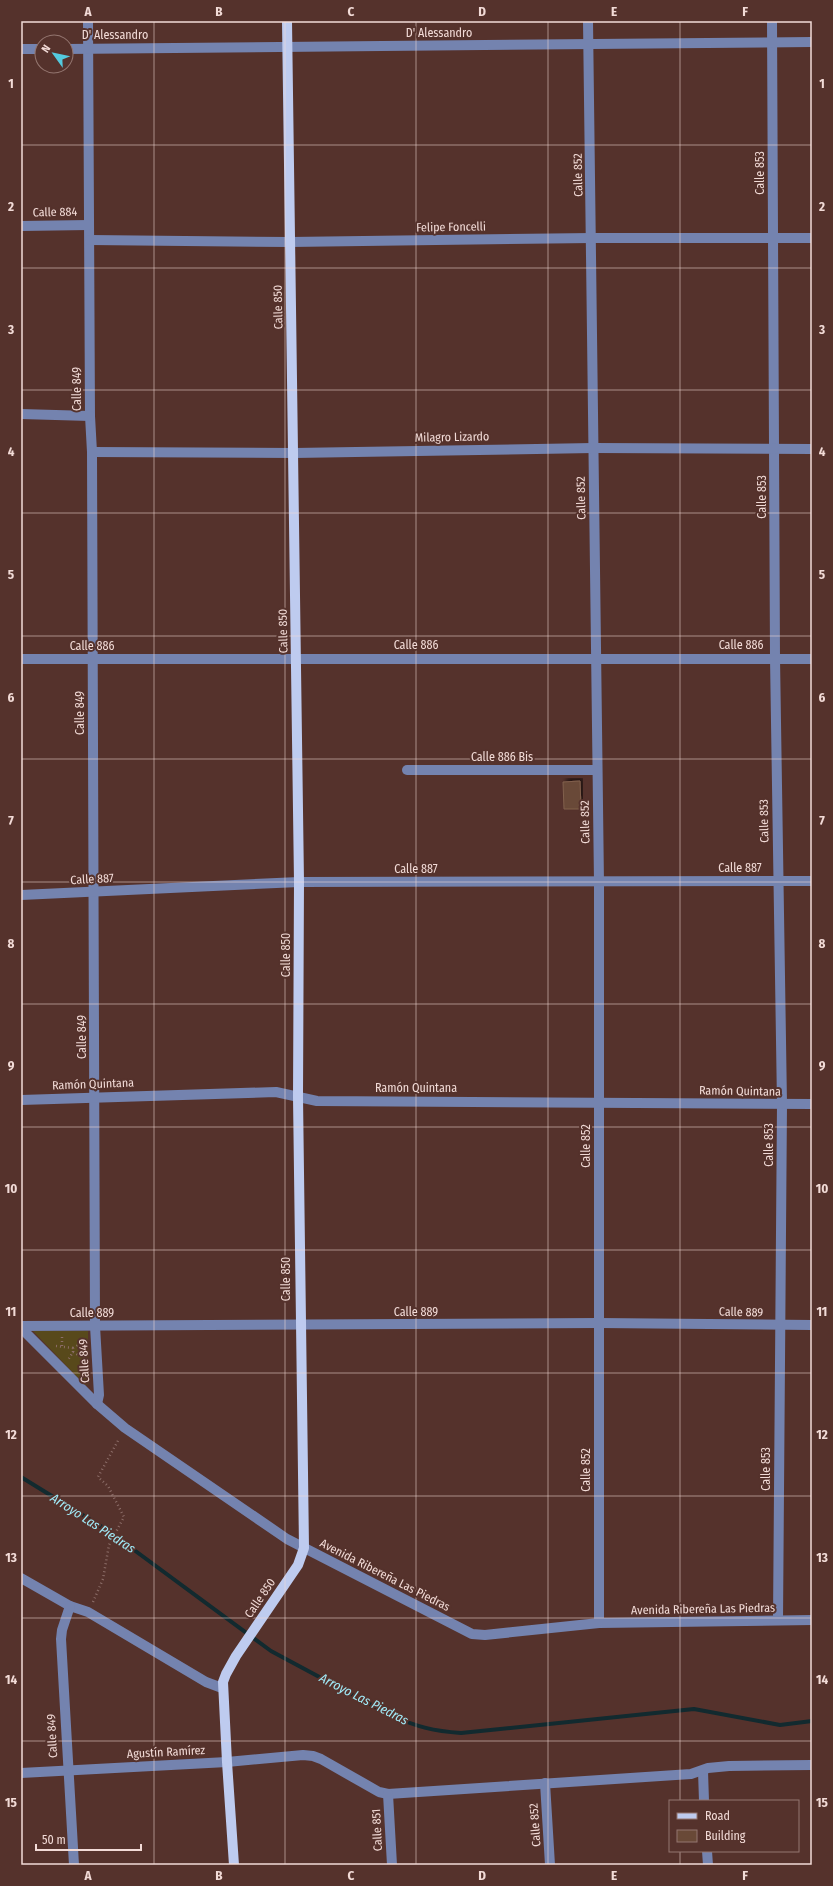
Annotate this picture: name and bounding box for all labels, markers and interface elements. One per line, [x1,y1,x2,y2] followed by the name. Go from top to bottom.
[83,4,92,19] text: A
[215,4,223,19] text: B
[348,4,355,19] text: C
[478,4,486,19] text: D
[611,4,617,19] text: E
[742,4,748,19] text: F
[406,26,472,40] street label: D' Alessandro
[82,28,148,42] street label: D' Alessandro
[34,34,74,74] north arrow
[39,43,53,55] text: N
[8,76,14,91] text: 1
[819,76,825,91] text: 1
[753,151,767,195] street label: Calle 853
[571,153,585,197] street label: Calle 852
[7,199,14,214] text: 2
[818,199,825,214] text: 2
[33,205,78,219] street label: Calle 884
[416,219,486,235] street label: Felipe Foncelli
[271,285,285,329] street label: Calle 850
[7,322,14,337] text: 3
[818,322,825,337] text: 3
[70,367,84,411] street label: Calle 849
[415,429,489,445] street label: Milagro Lizardo
[8,444,15,459] text: 4
[819,444,826,459] text: 4
[755,475,769,519] street label: Calle 853
[574,476,588,520] street label: Calle 852
[8,567,14,582] text: 5
[819,567,825,582] text: 5
[276,609,290,653] street label: Calle 850
[394,638,438,652] street label: Calle 886
[719,638,763,652] street label: Calle 886
[70,639,114,653] street label: Calle 886
[8,690,15,705] text: 6
[819,690,826,705] text: 6
[73,691,87,735] street label: Calle 849
[471,750,533,764] street label: Calle 886 Bis
[757,799,771,843] street label: Calle 853
[578,800,592,844] street label: Calle 852
[8,813,14,828] text: 7
[819,813,825,828] text: 7
[718,861,762,875] street label: Calle 887
[394,862,438,876] street label: Calle 887
[70,871,114,887] street label: Calle 887
[279,933,293,977] street label: Calle 850
[8,936,15,951] text: 8
[819,936,826,951] text: 8
[75,1015,89,1059] street label: Calle 849
[8,1058,15,1073] text: 9
[819,1058,826,1073] text: 9
[52,1076,134,1092] street label: Ramón Quintana
[375,1081,457,1095] street label: Ramón Quintana
[699,1083,781,1099] street label: Ramón Quintana
[762,1123,776,1167] street label: Calle 853
[579,1124,593,1168] street label: Calle 852
[5,1181,17,1196] text: 10
[816,1181,828,1196] text: 10
[279,1257,293,1301] street label: Calle 850
[6,1304,16,1319] text: 11
[817,1304,827,1319] text: 11
[394,1305,438,1319] street label: Calle 889
[719,1305,763,1319] street label: Calle 889
[70,1306,114,1320] street label: Calle 889
[76,1338,92,1383] street label: Calle 849
[5,1427,17,1442] text: 12
[816,1427,828,1442] text: 12
[759,1447,773,1491] street label: Calle 853
[579,1448,593,1492] street label: Calle 852
[47,1490,138,1556] water label: Arroyo Las Piedras
[318,1536,452,1614] street label: Avenida Ribereña Las Piedras
[5,1550,17,1565] text: 13
[816,1550,828,1565] text: 13
[242,1576,278,1620] street label: Calle 850
[631,1601,775,1617] street label: Avenida Ribereña Las Piedras
[316,1670,411,1728] water label: Arroyo Las Piedras
[5,1672,17,1687] text: 14
[816,1672,828,1687] text: 14
[44,1713,60,1758] street label: Calle 849
[127,1743,206,1761] street label: Agustín Ramírez
[5,1795,17,1810] text: 15
[816,1795,828,1810] text: 15
[669,1800,799,1852] legend
[527,1803,543,1847] street label: Calle 852
[369,1808,385,1852] street label: Calle 851
[705,1809,730,1823] text: Road
[36,1826,141,1852] scale bar
[705,1829,746,1843] text: Building
[42,1833,66,1847] text: 50 m
[83,1868,92,1883] text: A
[215,1868,223,1883] text: B
[348,1868,355,1883] text: C
[478,1868,486,1883] text: D
[611,1868,617,1883] text: E
[742,1868,748,1883] text: F

